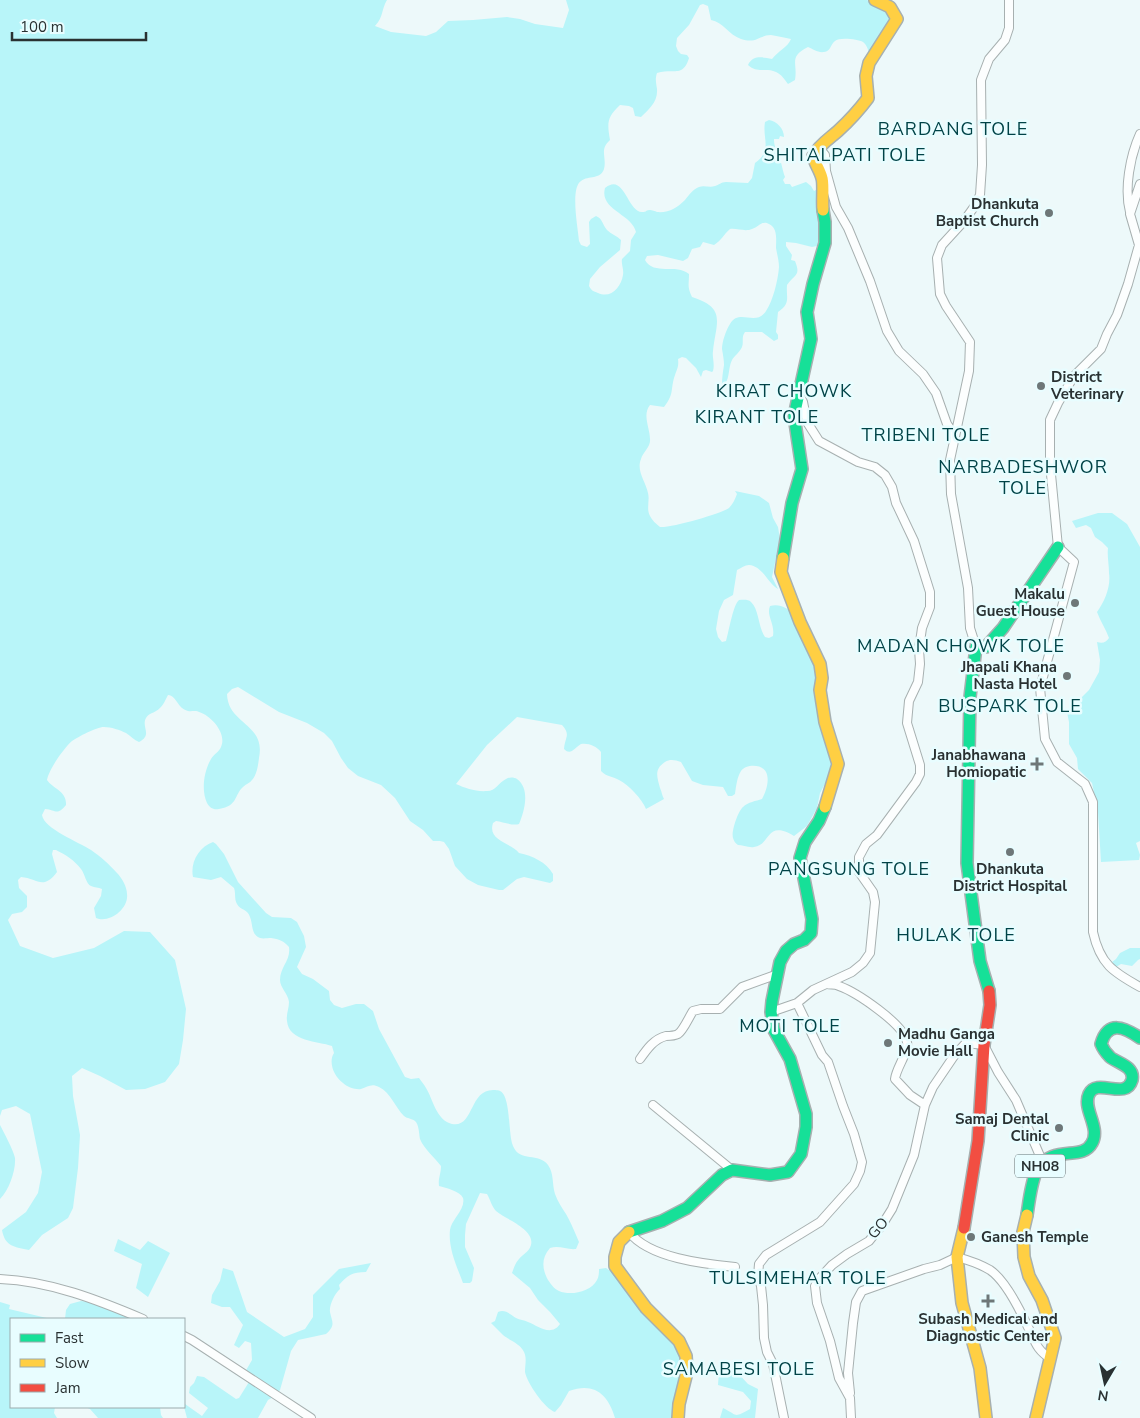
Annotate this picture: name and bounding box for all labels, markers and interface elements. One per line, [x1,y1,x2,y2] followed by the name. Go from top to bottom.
[12,10,146,42] scale bar
[20,17,64,37] text: 100 m
[878,117,1028,141] district label: BARDANG TOLE
[764,143,926,167] district label: SHITALPATI TOLE
[936,194,1039,231] place label: Dhankuta Baptist Church
[1043,207,1055,219] marker: Dhankuta Baptist Church
[1050,367,1124,404] place label: District Veterinary
[716,379,852,403] district label: KIRAT CHOWK
[1035,380,1047,392] marker: District Veterinary
[695,405,819,429] district label: KIRANT TOLE
[862,423,990,447] district label: TRIBENI TOLE
[938,455,1108,500] district label: NARBADESHWOR TOLE
[976,584,1065,621] place label: Makalu Guest House
[1069,597,1081,609] marker: Makalu Guest House
[857,634,1065,658] district label: MADAN CHOWK TOLE
[960,657,1057,694] place label: Jhapali Khana Nasta Hotel
[1061,670,1073,682] marker: Jhapali Khana Nasta Hotel
[938,694,1082,718] district label: BUSPARK TOLE
[931,745,1026,782] place label: Janabhawana Homiopatic
[1030,757,1044,771] marker: Janabhawana Homiopatic
[1004,846,1016,858] marker: Dhankuta District Hospital
[768,857,930,881] district label: PANGSUNG TOLE
[953,859,1067,896] place label: Dhankuta District Hospital
[896,923,1016,947] district label: HULAK TOLE
[739,1014,841,1038] district label: MOTI TOLE
[898,1024,995,1061] place label: Madhu Ganga Movie Hall
[882,1037,894,1049] marker: Madhu Ganga Movie Hall
[955,1109,1049,1146] place label: Samaj Dental Clinic
[1053,1122,1065,1134] marker: Samaj Dental Clinic
[1015,1154,1065,1178] road number: NH08
[863,1213,893,1243] street label: GO
[981,1227,1089,1247] place label: Ganesh Temple
[965,1231,977,1243] marker: Ganesh Temple
[709,1266,887,1290] district label: TULSIMEHAR TOLE
[981,1294,995,1308] marker: Subash Medical and Diagnostic Center
[918,1309,1058,1346] place label: Subash Medical and Diagnostic Center
[10,1318,185,1408] legend
[55,1328,84,1348] text: Fast
[55,1353,90,1373] text: Slow
[663,1357,815,1381] district label: SAMABESI TOLE
[1080,1358,1130,1408] north arrow
[54,1378,81,1398] text: Jam
[1096,1385,1110,1406] text: N

